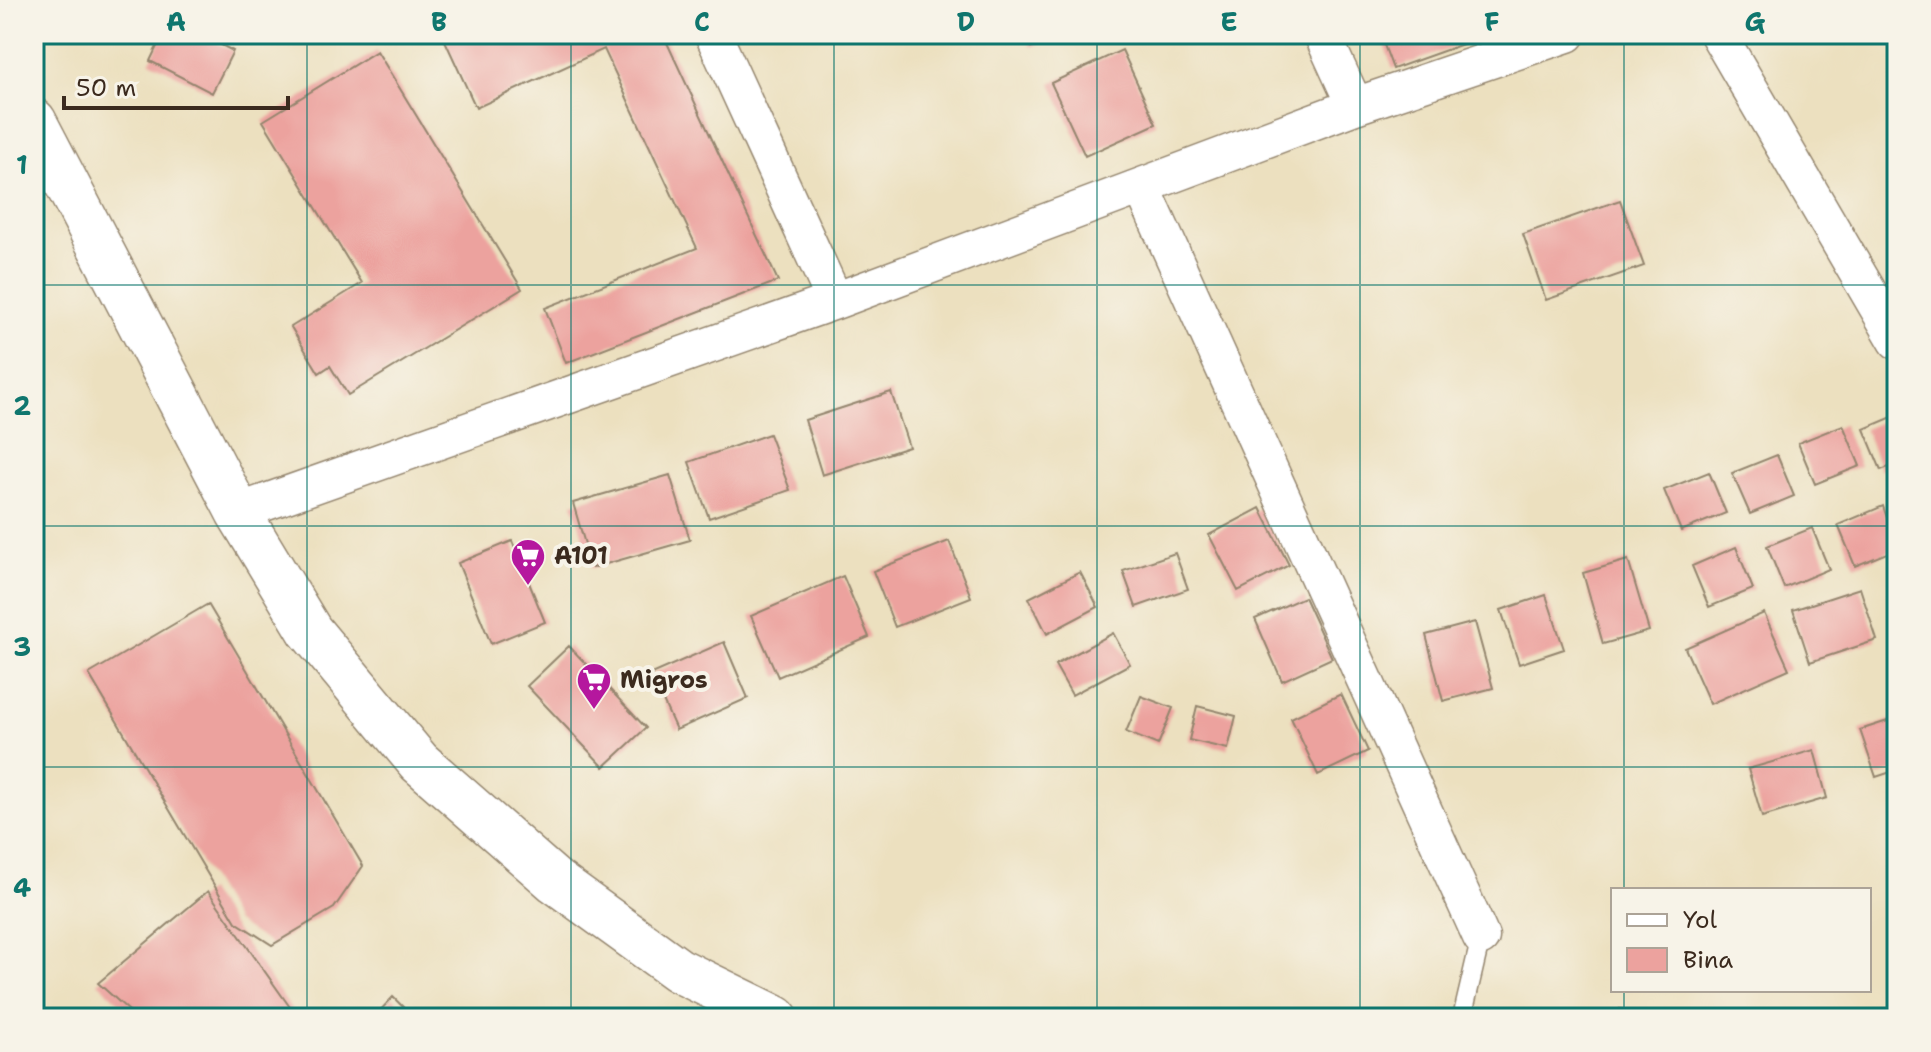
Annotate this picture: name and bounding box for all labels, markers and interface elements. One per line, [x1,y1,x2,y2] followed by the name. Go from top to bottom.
[166,4,186,39] text: A
[431,4,447,39] text: B
[694,4,710,39] text: C
[957,4,975,39] text: D
[1220,4,1238,39] text: E
[1484,4,1500,39] text: F
[1745,4,1766,39] text: G
[64,60,288,110] scale bar
[76,72,136,104] text: 50 m
[16,147,28,182] text: 1
[13,388,31,423] text: 2
[509,537,547,587] supermarket icon: A101
[554,540,608,572] place label: A101
[13,629,31,664] text: 3
[575,661,613,711] supermarket icon: Migros
[620,664,708,696] place label: Migros
[13,870,31,905] text: 4
[1611,888,1871,992] legend
[1683,904,1718,936] text: Yol
[1683,944,1733,976] text: Bina

